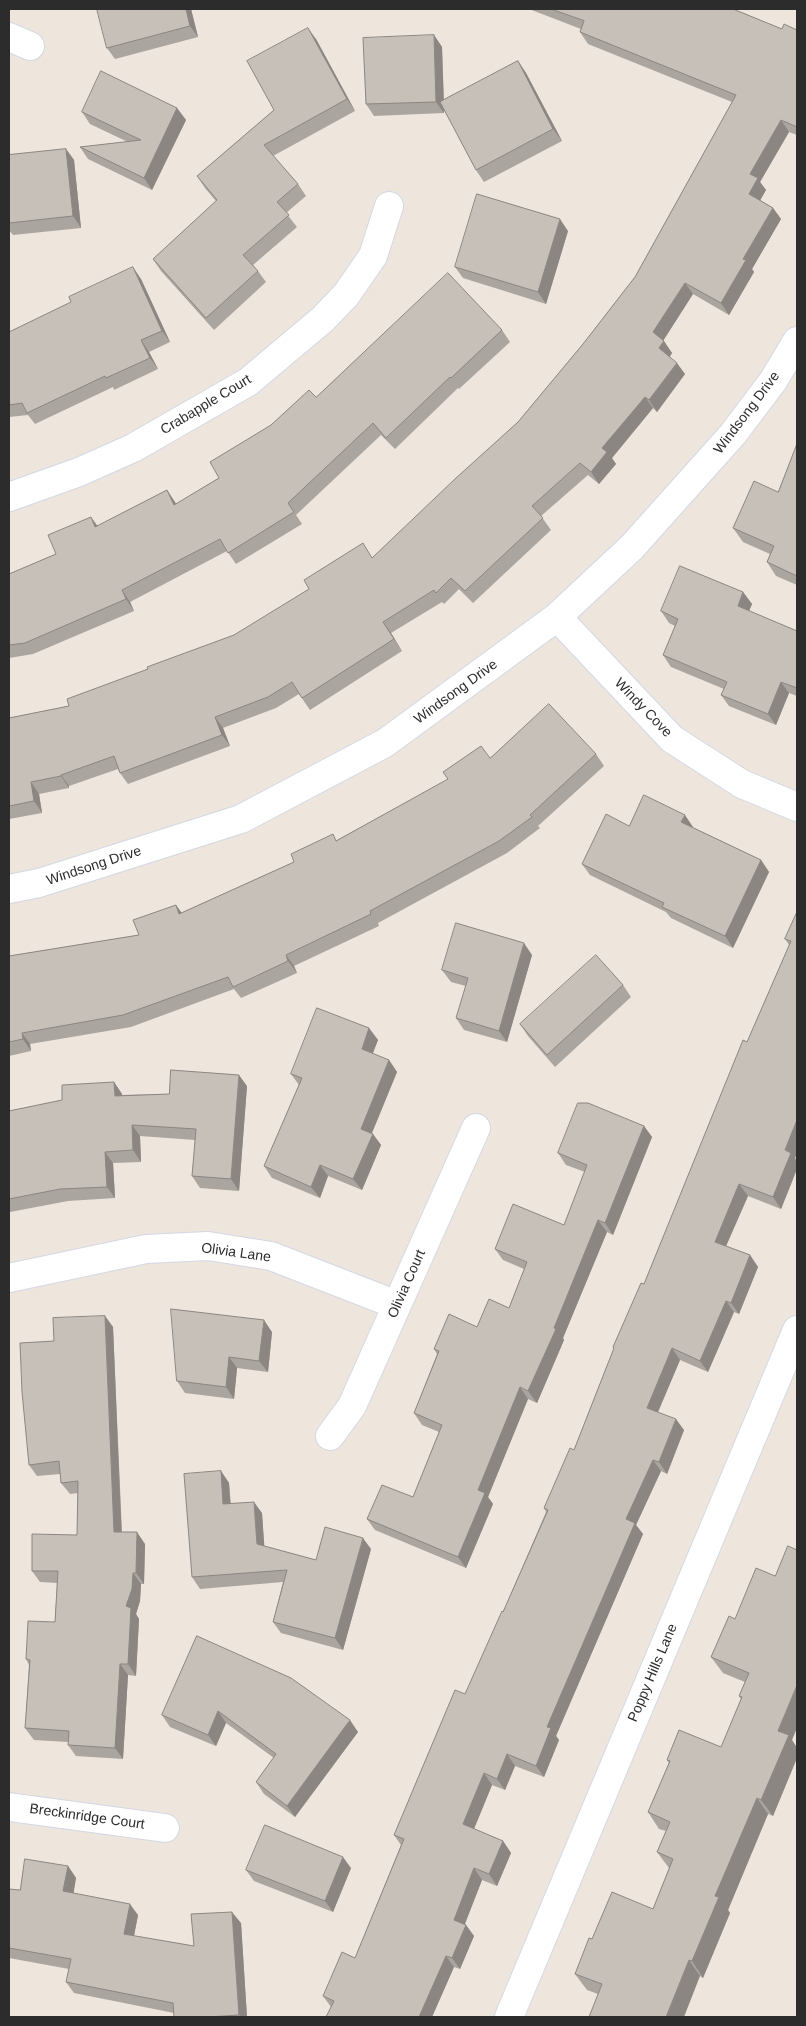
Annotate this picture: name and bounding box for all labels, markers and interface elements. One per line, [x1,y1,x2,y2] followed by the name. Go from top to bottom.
[711,368,783,458] street label: Windsong Drive
[158,371,254,439] street label: Crabapple Court
[411,656,501,728] street label: Windsong Drive
[611,675,675,741] street label: Windy Cove
[44,843,144,889] street label: Windsong Drive
[200,1240,272,1266] street label: Olivia Lane
[384,1247,430,1321] street label: Olivia Court
[625,1621,681,1725] street label: Poppy Hills Lane
[28,1801,146,1833] street label: Breckinridge Court

